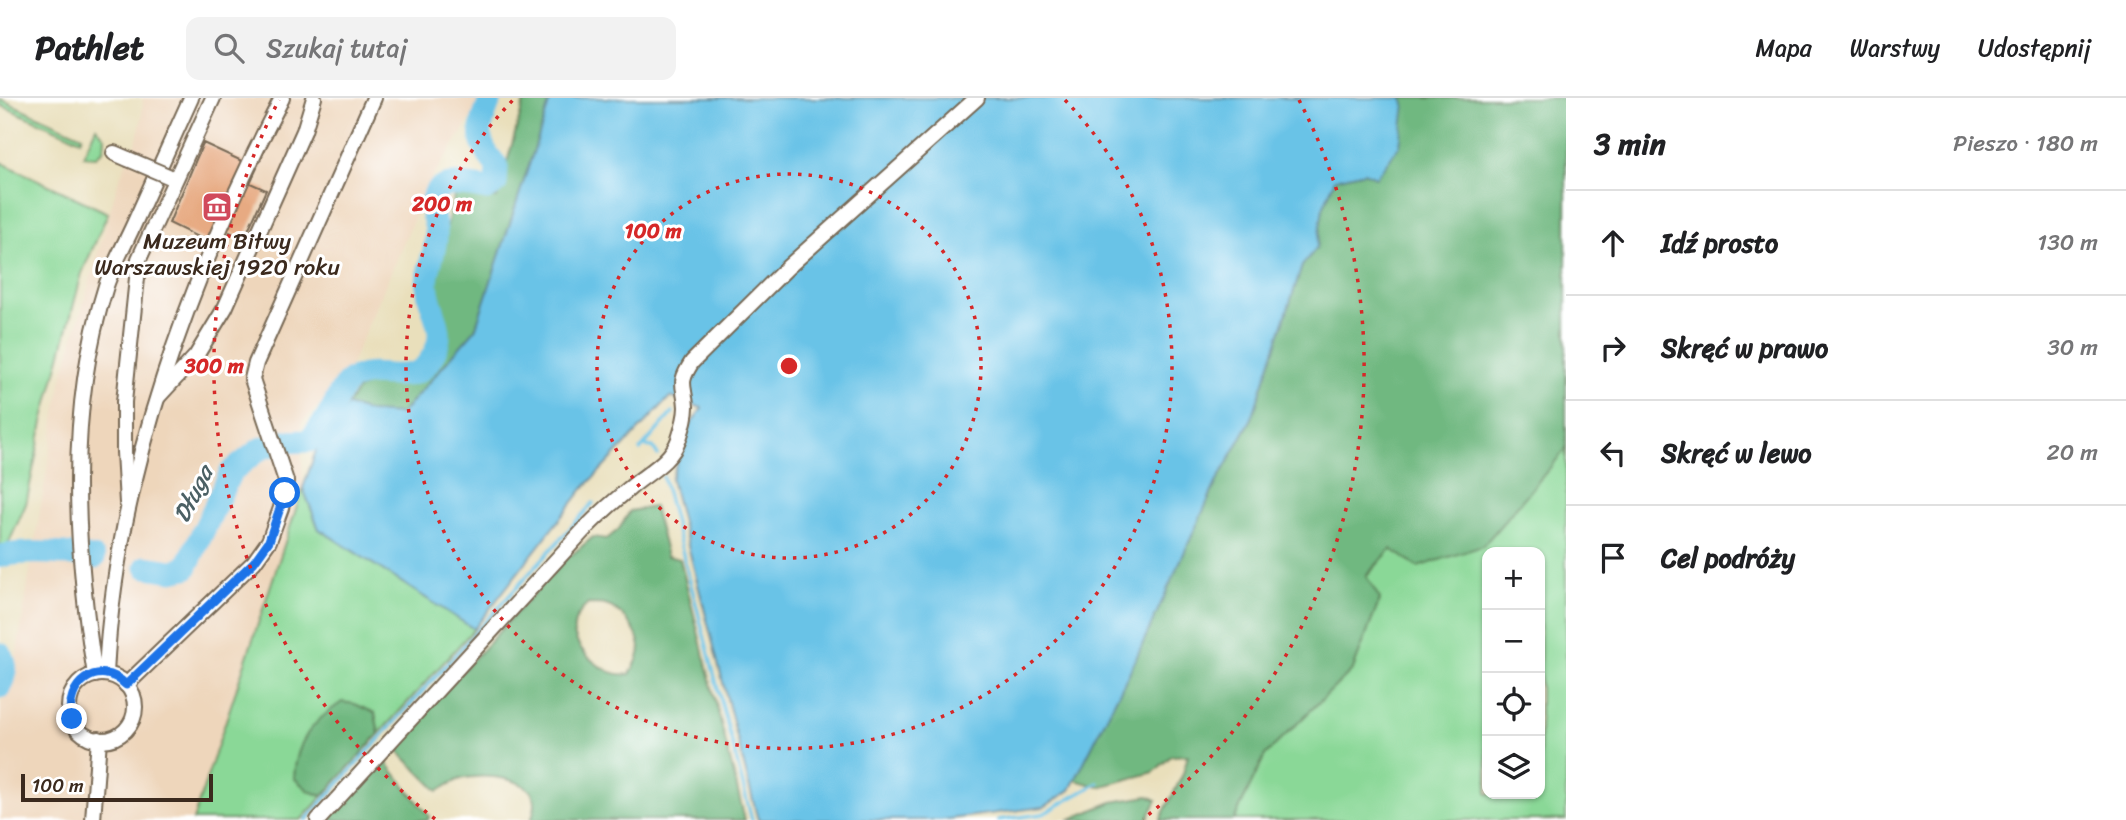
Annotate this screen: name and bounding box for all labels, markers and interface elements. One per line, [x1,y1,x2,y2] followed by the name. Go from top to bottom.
[186,17,676,80] search box
[35,19,144,77] text: Pathlet
[266,25,407,71] text: Szukaj tutaj
[1755,27,1812,69] text: Mapa
[1850,27,1940,69] text: Warstwy
[1978,27,2091,69] text: Udostępnij
[210,29,248,67] icon: search
[1594,117,1666,171] text: 3 min
[1953,123,2098,164] text: Pieszo · 180 m
[411,185,473,223] text: 200 m
[200,190,234,224] museum icon: Muzeum Bitwy Warszawskiej 1920 roku
[624,212,682,250] text: 100 m
[1661,220,1778,266] text: Idź prosto
[94,221,340,288] place label: Muzeum Bitwy Warszawskiej 1920 roku
[2037,222,2098,263] text: 130 m
[1594,224,1632,262] icon: ahead
[1661,325,1828,371] text: Skręć w prawo
[2047,327,2098,368] text: 30 m
[1594,329,1632,367] icon: right
[183,347,245,385] text: 300 m
[777,354,801,378] centre of rings
[1661,430,1812,476] text: Skręć w lewo
[2047,432,2098,473] text: 20 m
[1594,434,1632,472] icon: left
[161,455,226,530] water label: Długa
[269,477,300,508] route start
[1661,535,1795,581] text: Cel podróży
[1594,539,1632,577] icon: arrive
[1482,547,1545,799] map controls
[1482,547,1545,610] button: +
[1482,610,1545,673] button: −
[1482,673,1545,736] button: locate
[56,703,87,734] route end
[1482,736,1545,799] button: layers
[32,769,84,802] text: 100 m
[21,771,214,803] scale bar

